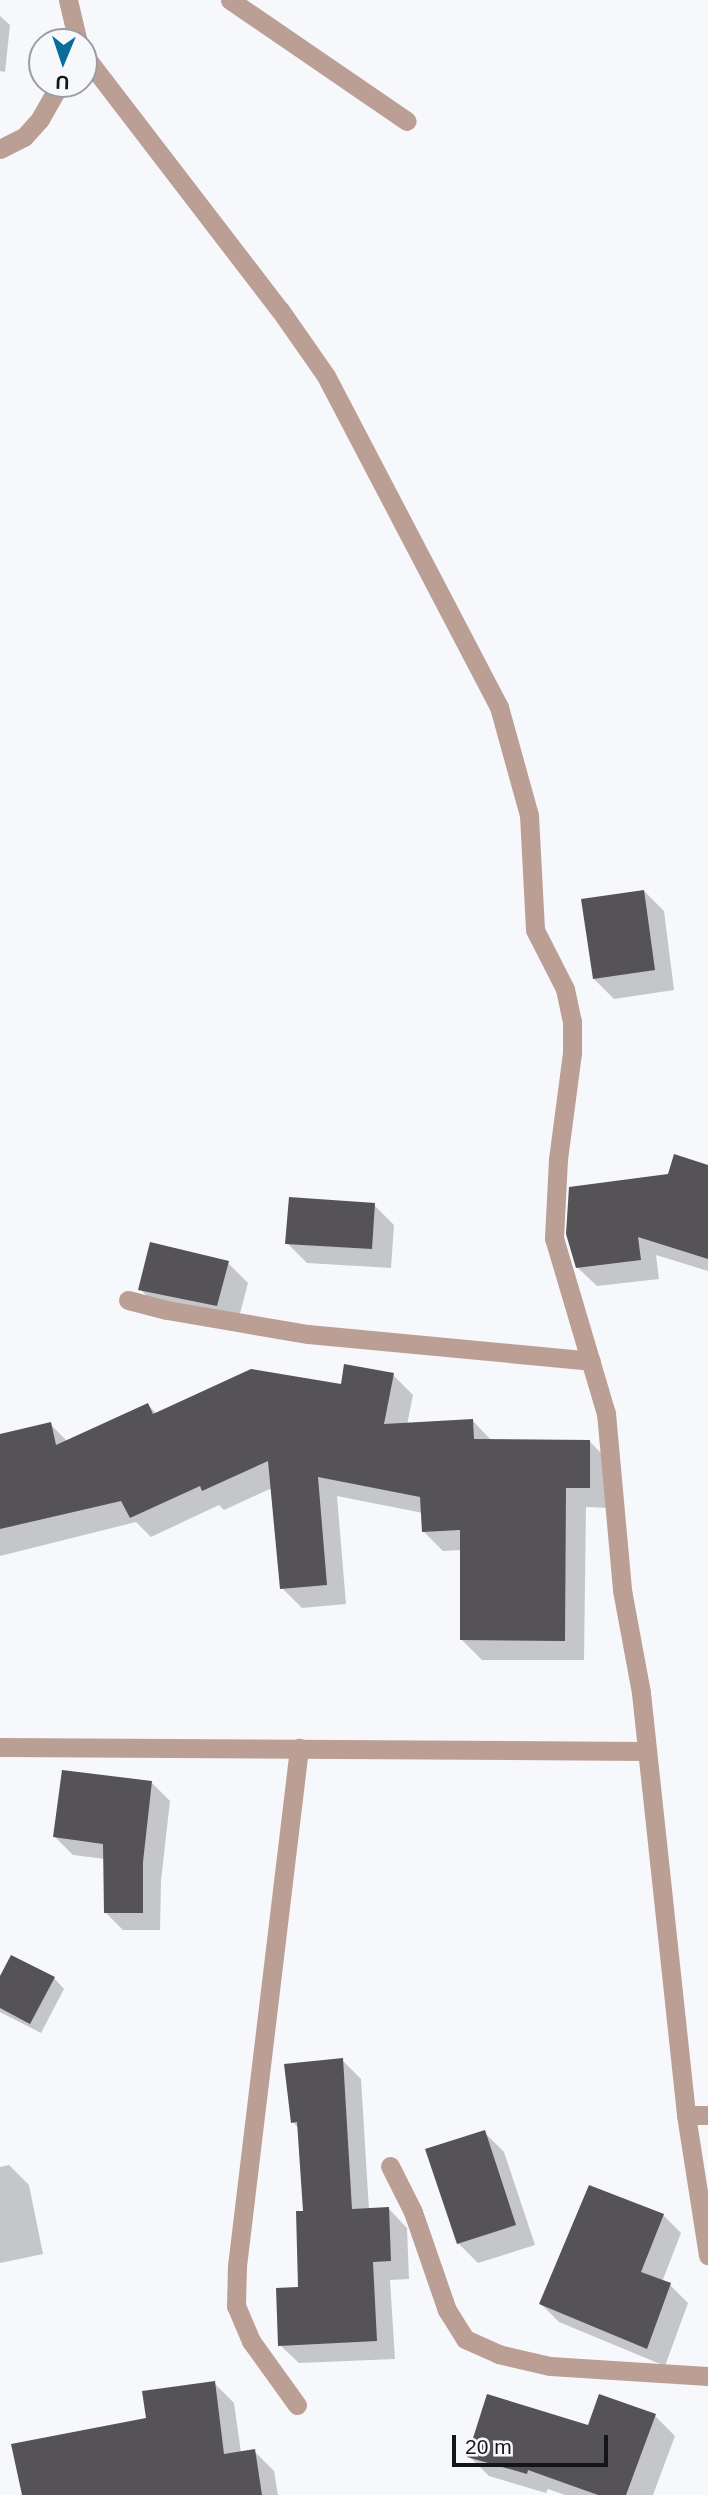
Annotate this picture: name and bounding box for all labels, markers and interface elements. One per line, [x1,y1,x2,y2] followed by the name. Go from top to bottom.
[28,28,98,98] north arrow
[55,72,70,93] text: U
[456,2422,612,2466] scale bar
[465,2435,512,2458] text: 20 m

